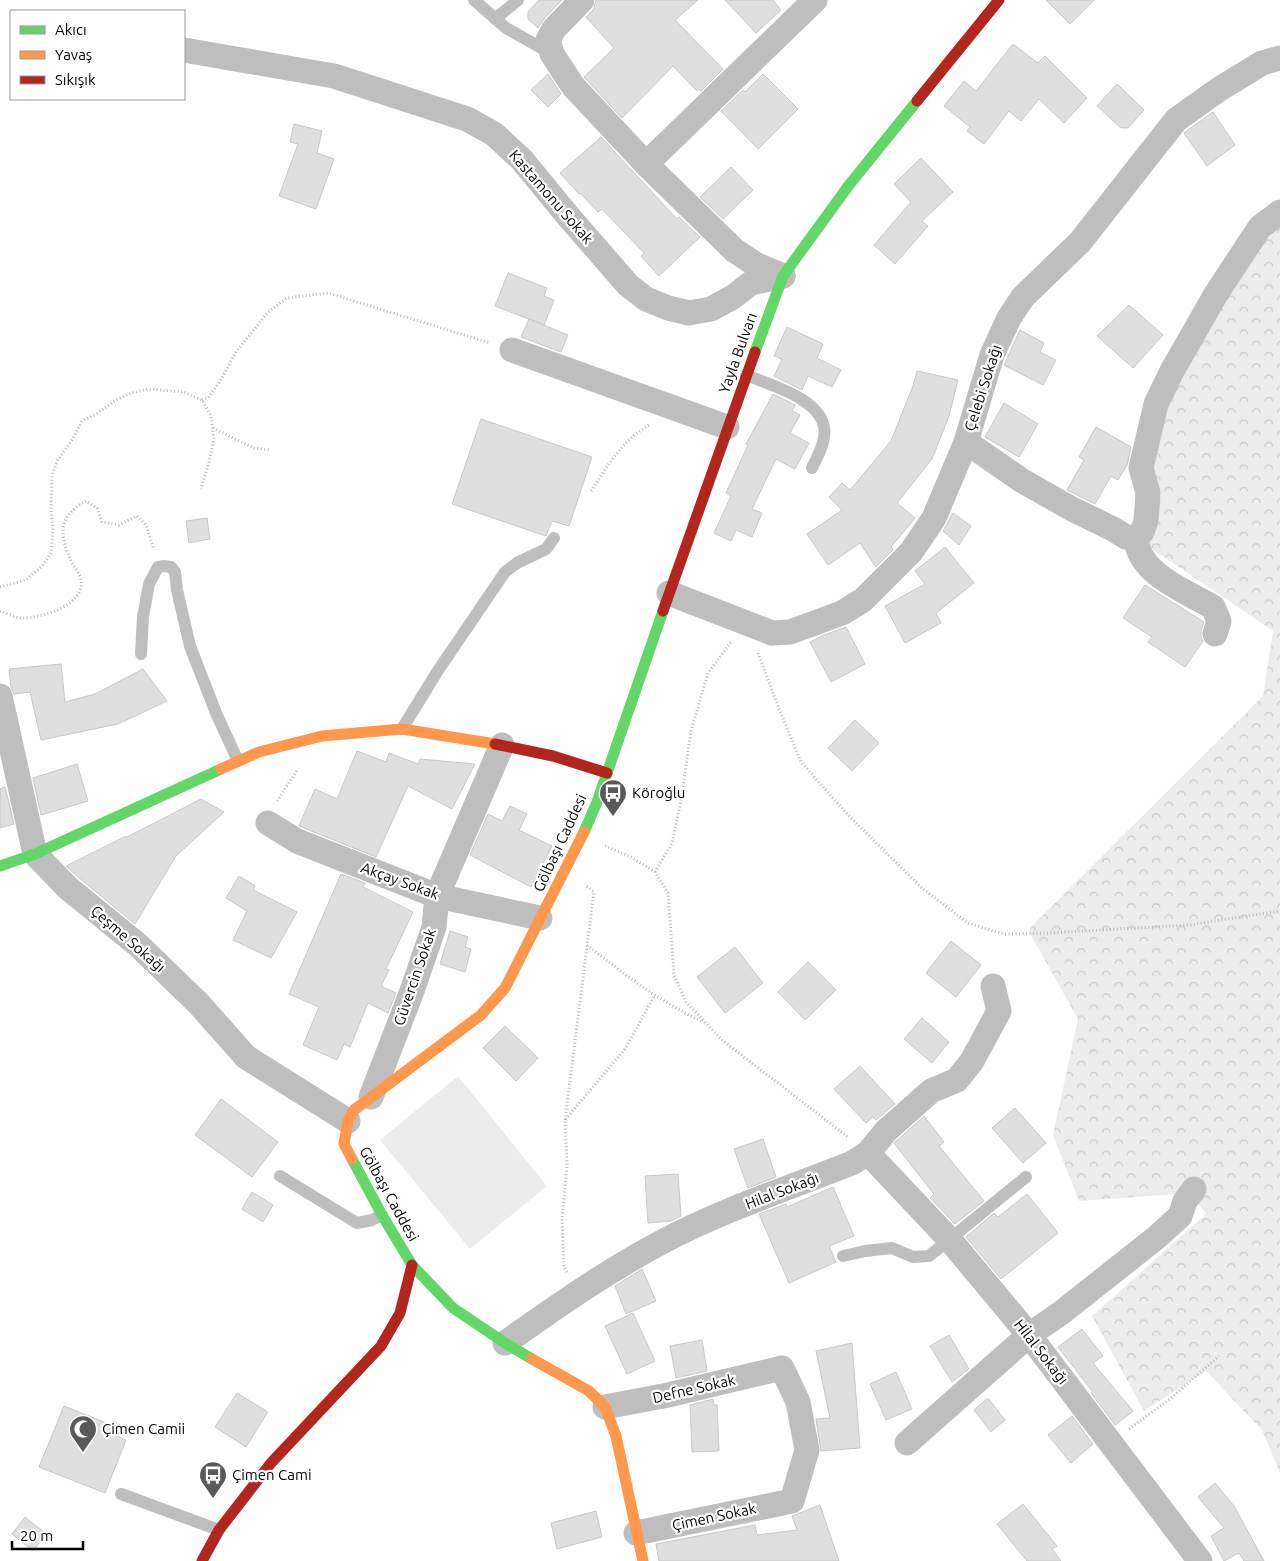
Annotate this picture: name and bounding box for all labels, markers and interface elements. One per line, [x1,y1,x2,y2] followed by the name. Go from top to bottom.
[10,10,185,100] legend
[55,21,87,38] text: Akıcı
[55,46,92,63] text: Yavaş
[55,71,96,88] text: Sıkışık
[506,146,597,247] street label: Kastamonu Sokak
[715,310,760,395] street label: Yayla Bulvarı
[961,343,1004,433] street label: Çelebi Sokağı
[598,778,628,817] bus stop icon: Köroğlu
[632,784,685,801] place label: Köroğlu
[530,791,590,894] street label: Gölbaşı Caddesi
[359,859,442,903] street label: Akçay Sokak
[88,902,169,975] street label: Çeşme Sokağı
[390,926,439,1028] street label: Güvercin Sokak
[356,1143,422,1244] street label: Gölbaşı Caddesi
[743,1169,821,1212] street label: Hilal Sokağı
[1011,1316,1072,1387] street label: Hİlal Sokağı
[651,1371,737,1406] street label: Defne Sokak
[68,1414,98,1453] mosque icon: Çimen Camii
[102,1420,185,1437] place label: Çimen Camii
[198,1460,228,1499] bus stop icon: Çimen Cami
[232,1466,312,1483] place label: Çimen Cami
[670,1499,758,1534] street label: Çimen Sokak
[12,1518,84,1550] scale bar
[20,1527,53,1544] text: 20 m

